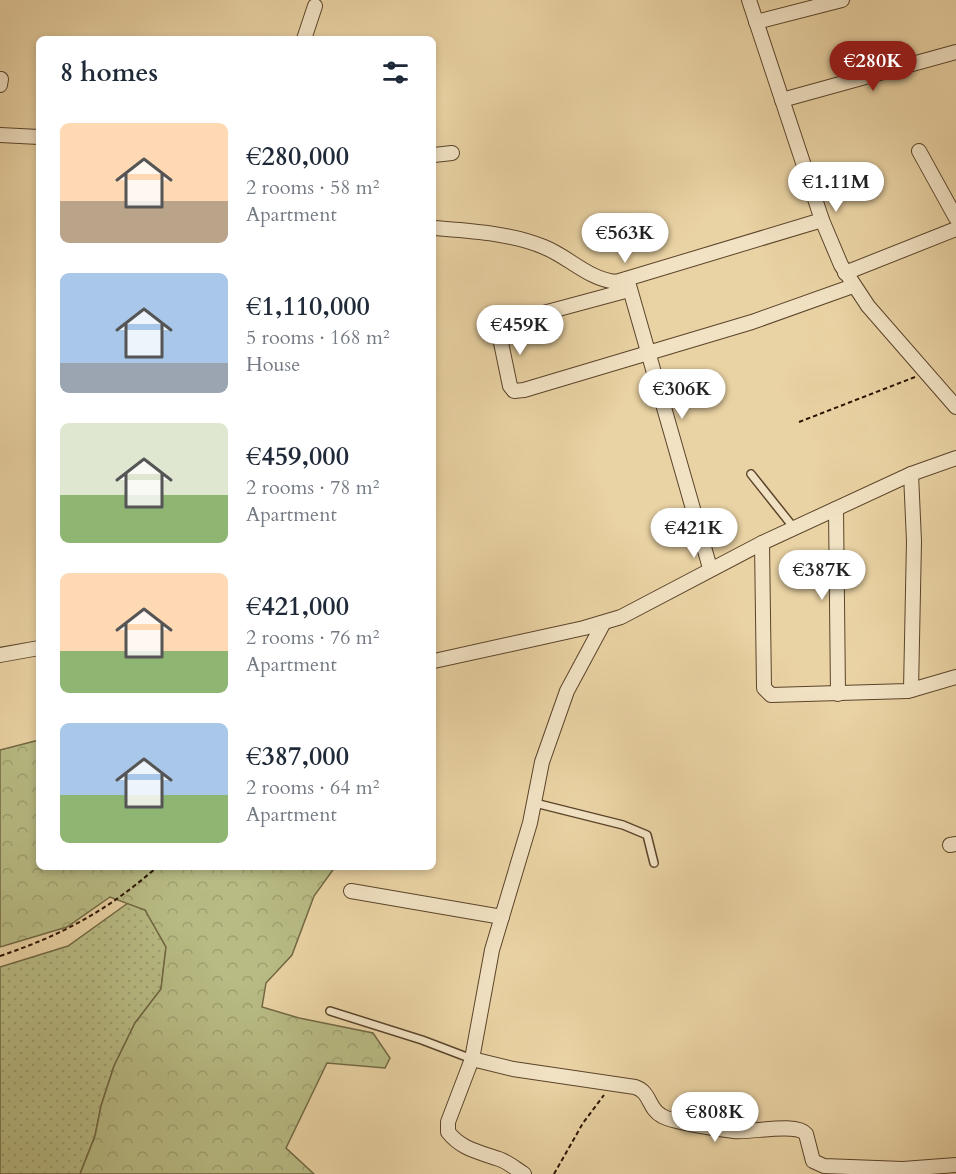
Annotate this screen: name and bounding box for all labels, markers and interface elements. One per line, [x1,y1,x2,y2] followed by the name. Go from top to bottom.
[831,41,915,92] pin: €280K
[844,47,902,74] text: €280K
[60,55,158,90] text: 8 homes
[379,56,412,89] icon: filters
[246,139,349,174] text: €280,000
[108,147,180,219] icon: home
[787,162,885,213] pin: €1.11M
[802,168,870,195] text: €1.11M
[246,174,379,201] text: 2 rooms · 58 m²
[246,201,337,228] text: Apartment
[583,213,667,264] pin: €563K
[596,219,654,246] text: €563K
[246,289,370,324] text: €1,110,000
[108,297,180,369] icon: home
[478,305,562,356] pin: €459K
[491,311,549,338] text: €459K
[246,324,390,351] text: 5 rooms · 168 m²
[246,351,300,378] text: House
[640,369,724,420] pin: €306K
[653,375,711,402] text: €306K
[246,439,349,474] text: €459,000
[108,447,180,519] icon: home
[246,474,379,501] text: 2 rooms · 78 m²
[246,501,337,528] text: Apartment
[652,508,736,559] pin: €421K
[665,514,723,541] text: €421K
[780,550,864,601] pin: €387K
[793,556,851,583] text: €387K
[246,589,349,624] text: €421,000
[108,597,180,669] icon: home
[246,624,379,651] text: 2 rooms · 76 m²
[246,651,337,678] text: Apartment
[246,739,349,774] text: €387,000
[108,747,180,819] icon: home
[246,774,379,801] text: 2 rooms · 64 m²
[246,801,337,828] text: Apartment
[673,1092,757,1143] pin: €808K
[686,1098,744,1125] text: €808K

